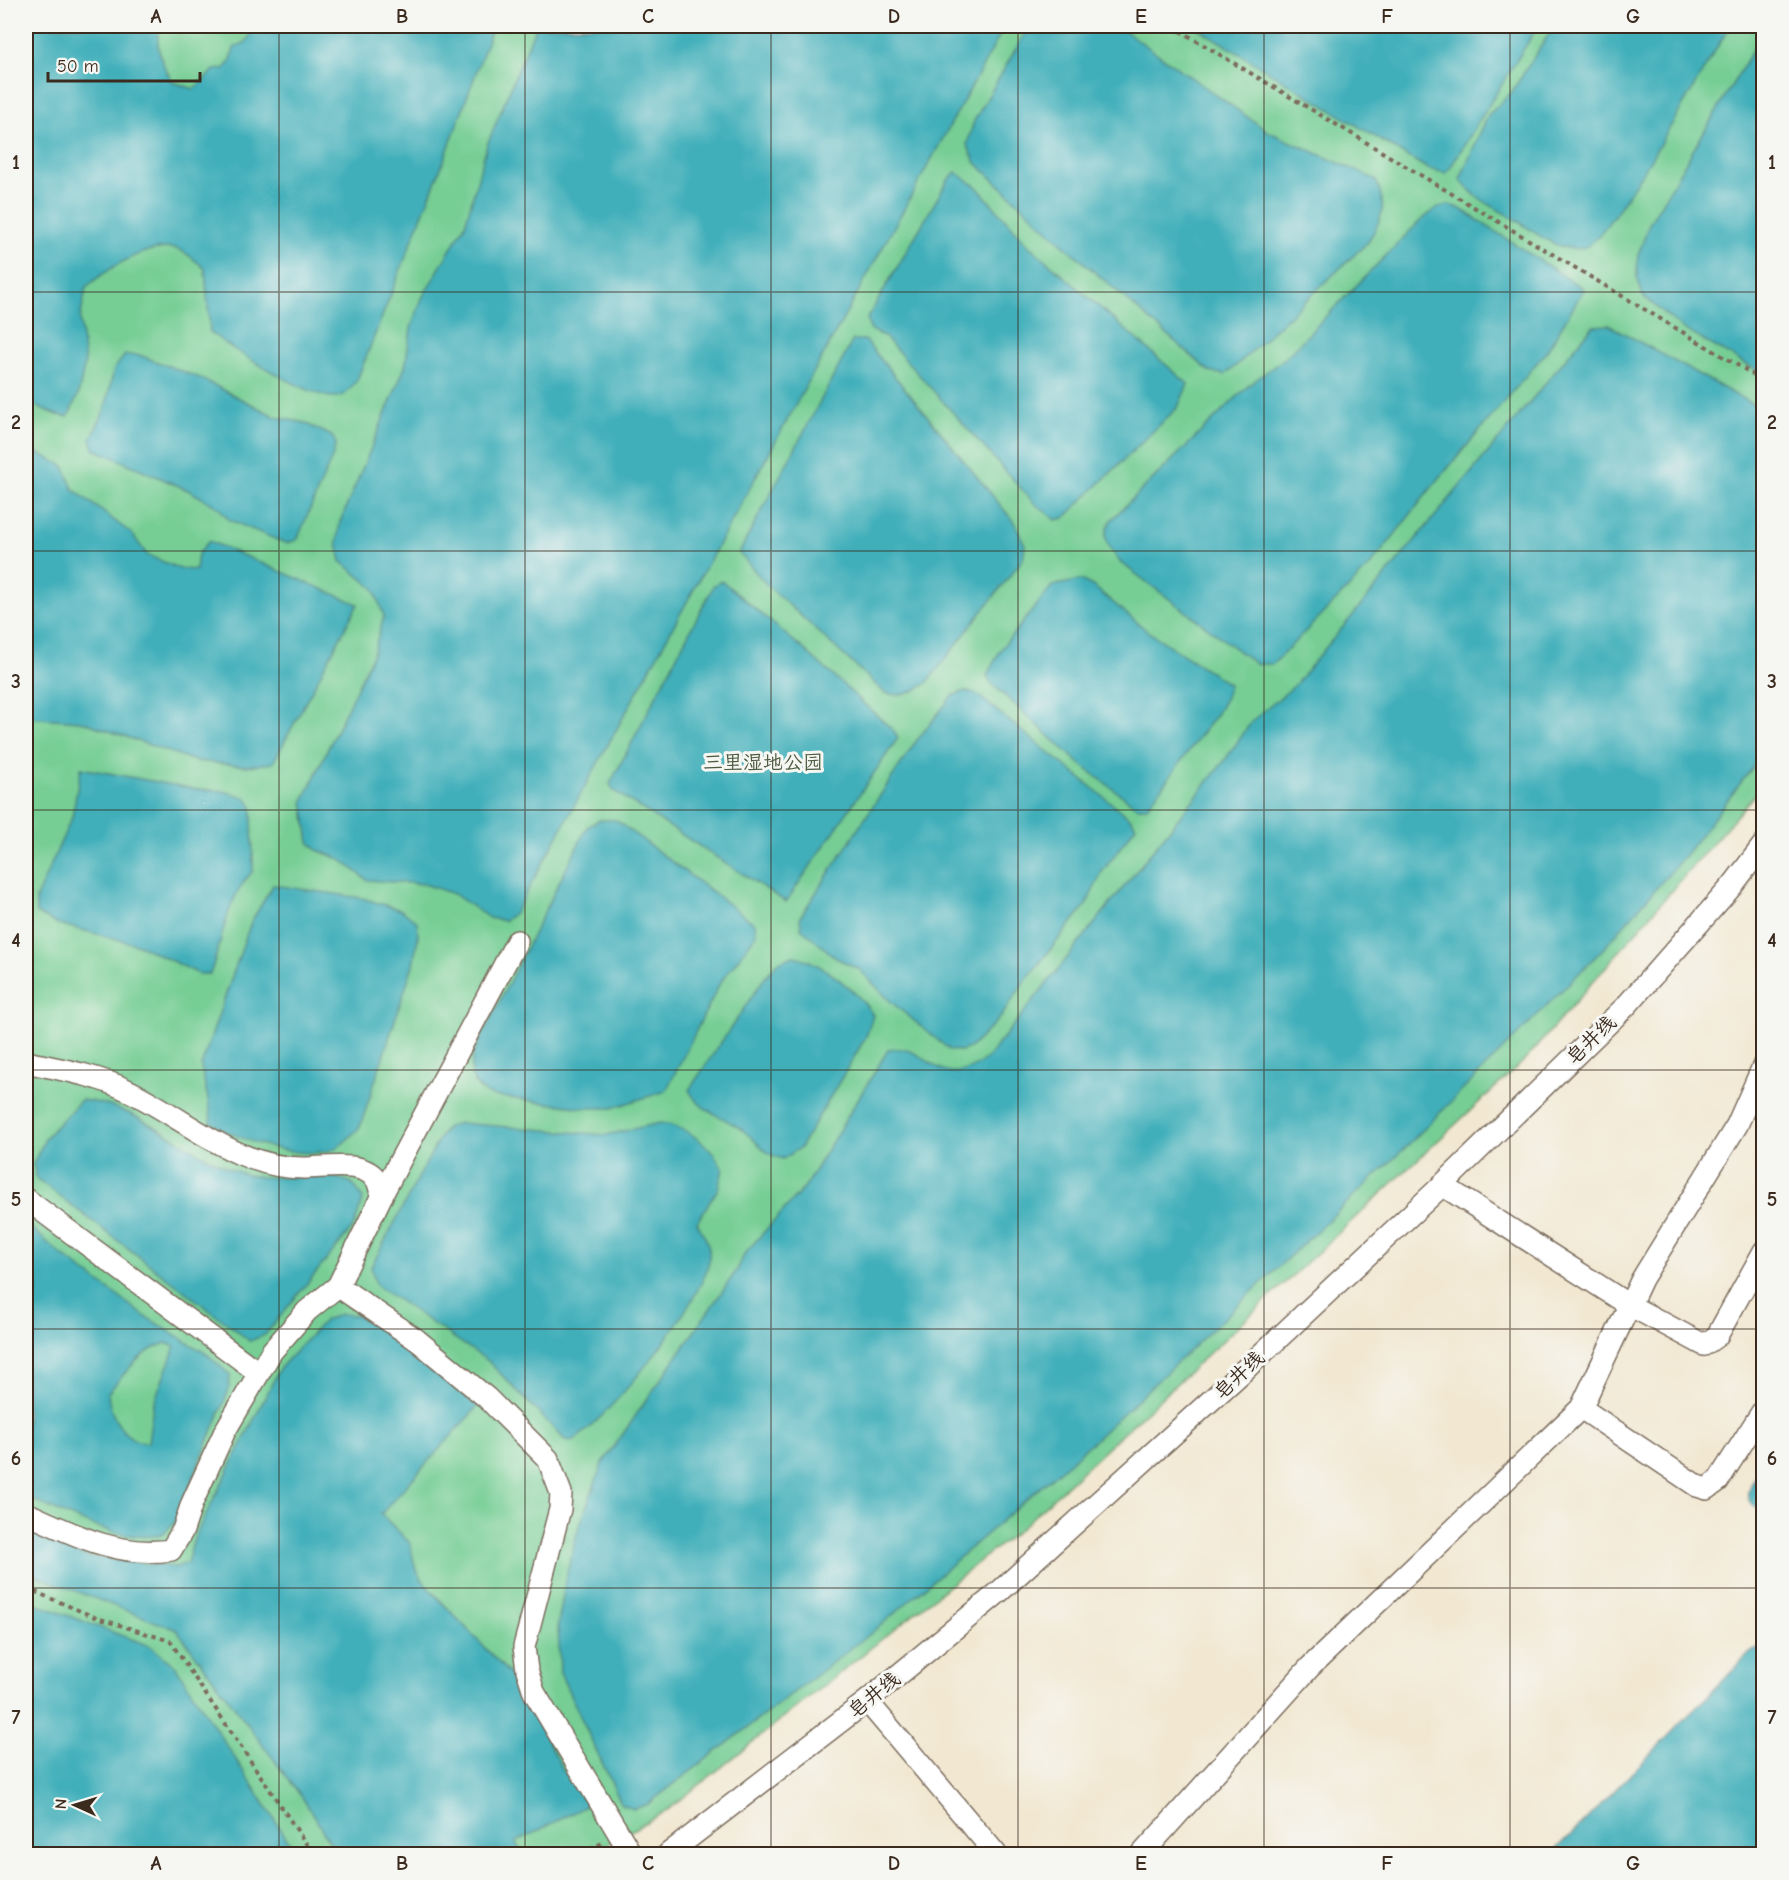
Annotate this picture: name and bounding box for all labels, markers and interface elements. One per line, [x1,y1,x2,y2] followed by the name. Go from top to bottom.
[150,5,162,28] text: A
[396,5,408,28] text: B
[642,5,654,28] text: C
[888,5,900,28] text: D
[1135,5,1147,28] text: E
[1381,5,1393,28] text: F
[1626,5,1640,28] text: G
[48,45,200,83] scale bar
[57,56,99,77] text: 50 m
[12,151,20,174] text: 1
[1768,151,1776,174] text: 1
[11,411,21,434] text: 2
[1767,411,1777,434] text: 2
[11,670,21,693] text: 3
[1767,670,1777,693] text: 3
[703,751,823,774] park label: 三里湿地公园
[11,929,21,952] text: 4
[1767,929,1777,952] text: 4
[1561,1011,1621,1069] street label: 皂井线
[11,1188,21,1211] text: 5
[1767,1188,1777,1211] text: 5
[1209,1346,1269,1404] street label: 皂井线
[11,1447,21,1470] text: 6
[1767,1447,1777,1470] text: 6
[843,1667,905,1723] street label: 皂井线
[12,1706,21,1729] text: 7
[1768,1706,1777,1729] text: 7
[45,1775,105,1835] north arrow
[52,1798,70,1810] text: N
[150,1852,162,1875] text: A
[396,1852,408,1875] text: B
[642,1852,654,1875] text: C
[888,1852,900,1875] text: D
[1135,1852,1147,1875] text: E
[1381,1852,1393,1875] text: F
[1626,1852,1640,1875] text: G

